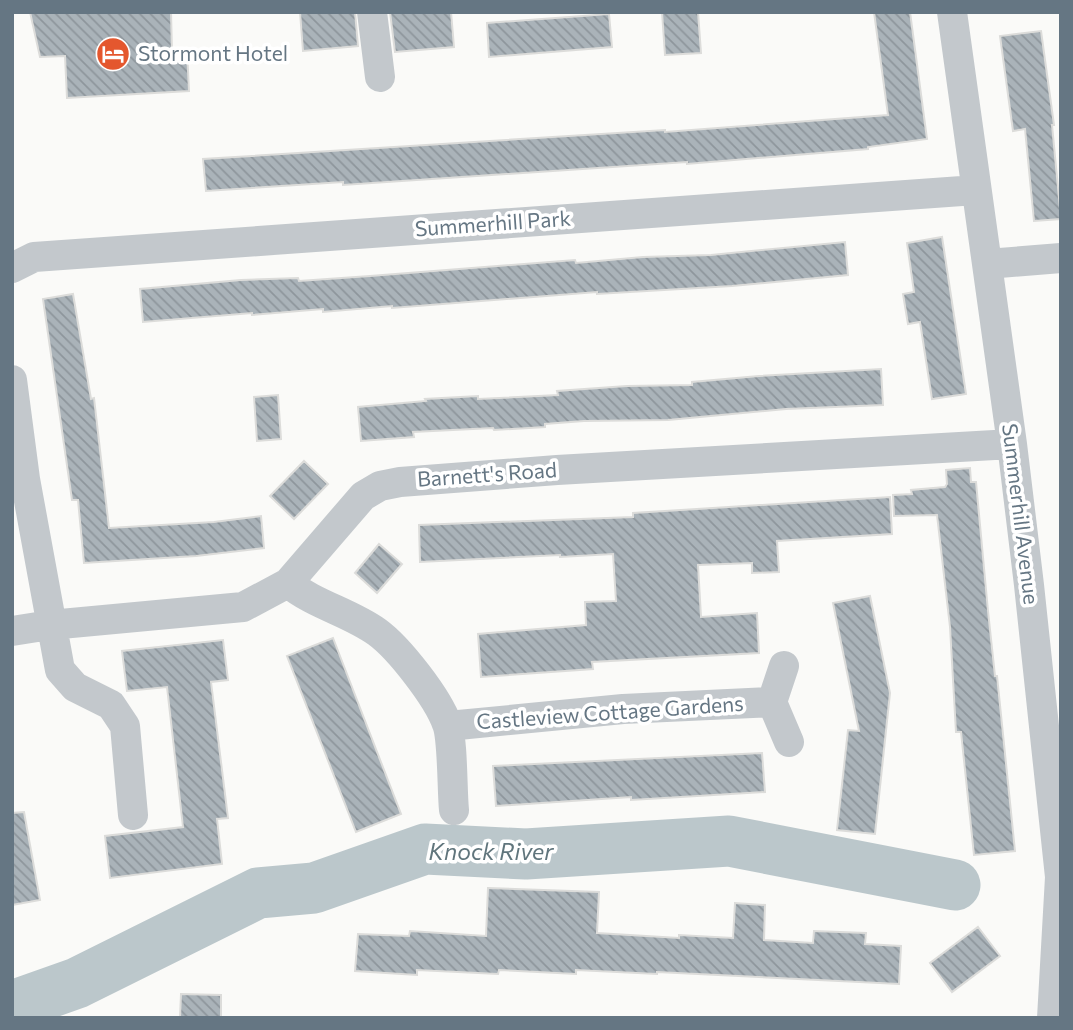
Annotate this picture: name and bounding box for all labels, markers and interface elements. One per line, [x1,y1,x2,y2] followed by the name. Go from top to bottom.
[94,35,132,73] hotel icon: Stormont Hotel
[138,40,288,65] place label: Stormont Hotel
[414,205,572,240] street label: Summerhill Park
[998,422,1045,606] street label: Summerhill Avenue
[416,456,558,491] street label: Barnett's Road
[475,690,744,733] street label: Castleview Cottage Gardens
[429,837,554,865] water label: Knock River

